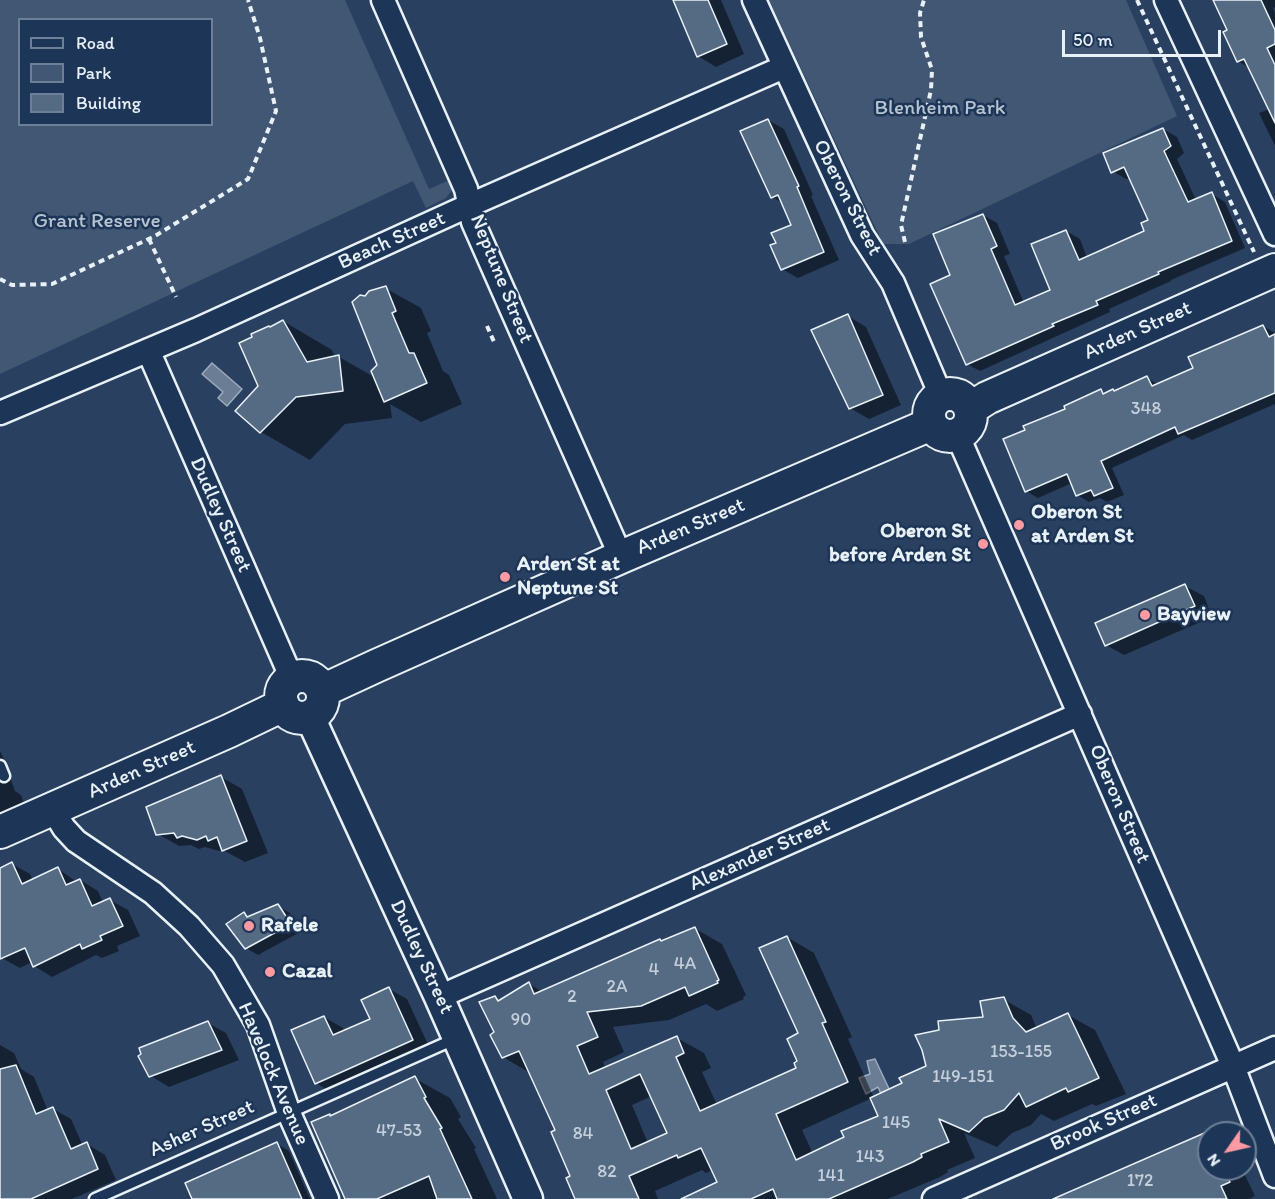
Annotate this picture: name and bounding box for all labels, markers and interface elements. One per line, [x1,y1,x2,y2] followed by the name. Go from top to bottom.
[18,18,213,126] legend
[1065,18,1224,56] scale bar
[1073,29,1113,51] text: 50 m
[76,32,115,54] text: Road
[76,62,111,84] text: Park
[76,92,141,114] text: Building
[875,96,1005,122] park label: Blenheim Park
[807,136,887,260] street label: Oberon Street
[334,206,450,276] street label: Beach Street
[33,209,161,235] park label: Grant Reserve
[464,211,538,347] street label: Neptune Street
[1080,296,1196,366] street label: Arden Street
[1131,398,1161,420] house number: 348
[183,454,257,576] street label: Dudley Street
[633,493,749,561] street label: Arden Street
[1031,500,1134,550] place label: Oberon St at Arden St
[1012,518,1026,532] marker: Oberon St at Arden St
[829,519,971,569] place label: Oberon St before Arden St
[976,537,990,551] marker: Oberon St before Arden St
[517,552,620,602] place label: Arden St at Neptune St
[498,570,512,584] marker: Arden St at Neptune St
[1157,602,1231,628] place label: Bayview
[1138,608,1152,622] marker: Bayview
[84,735,200,805] street label: Arden Street
[1083,741,1155,867] street label: Oberon Street
[686,813,834,897] street label: Alexander Street
[384,896,458,1018] street label: Dudley Street
[261,913,318,939] place label: Rafele
[242,919,256,933] marker: Rafele
[674,953,696,975] house number: 4A
[282,959,332,985] place label: Cazal
[649,959,659,981] house number: 4
[263,965,277,979] marker: Cazal
[607,976,627,998] house number: 2A
[567,986,577,1008] house number: 2
[232,999,314,1149] street label: Havelock Avenue
[511,1009,531,1031] house number: 90
[990,1041,1052,1063] house number: 153-155
[932,1066,994,1088] house number: 149-151
[1047,1088,1161,1158] street label: Brook Street
[146,1095,258,1163] street label: Asher Street
[882,1112,910,1134] house number: 145
[376,1120,422,1142] house number: 47-53
[1197,1121,1257,1181] north arrow
[573,1123,593,1145] house number: 84
[856,1146,884,1168] house number: 143
[1202,1150,1224,1170] text: N
[597,1161,617,1183] house number: 82
[817,1165,845,1187] house number: 141
[1127,1170,1153,1192] house number: 172

